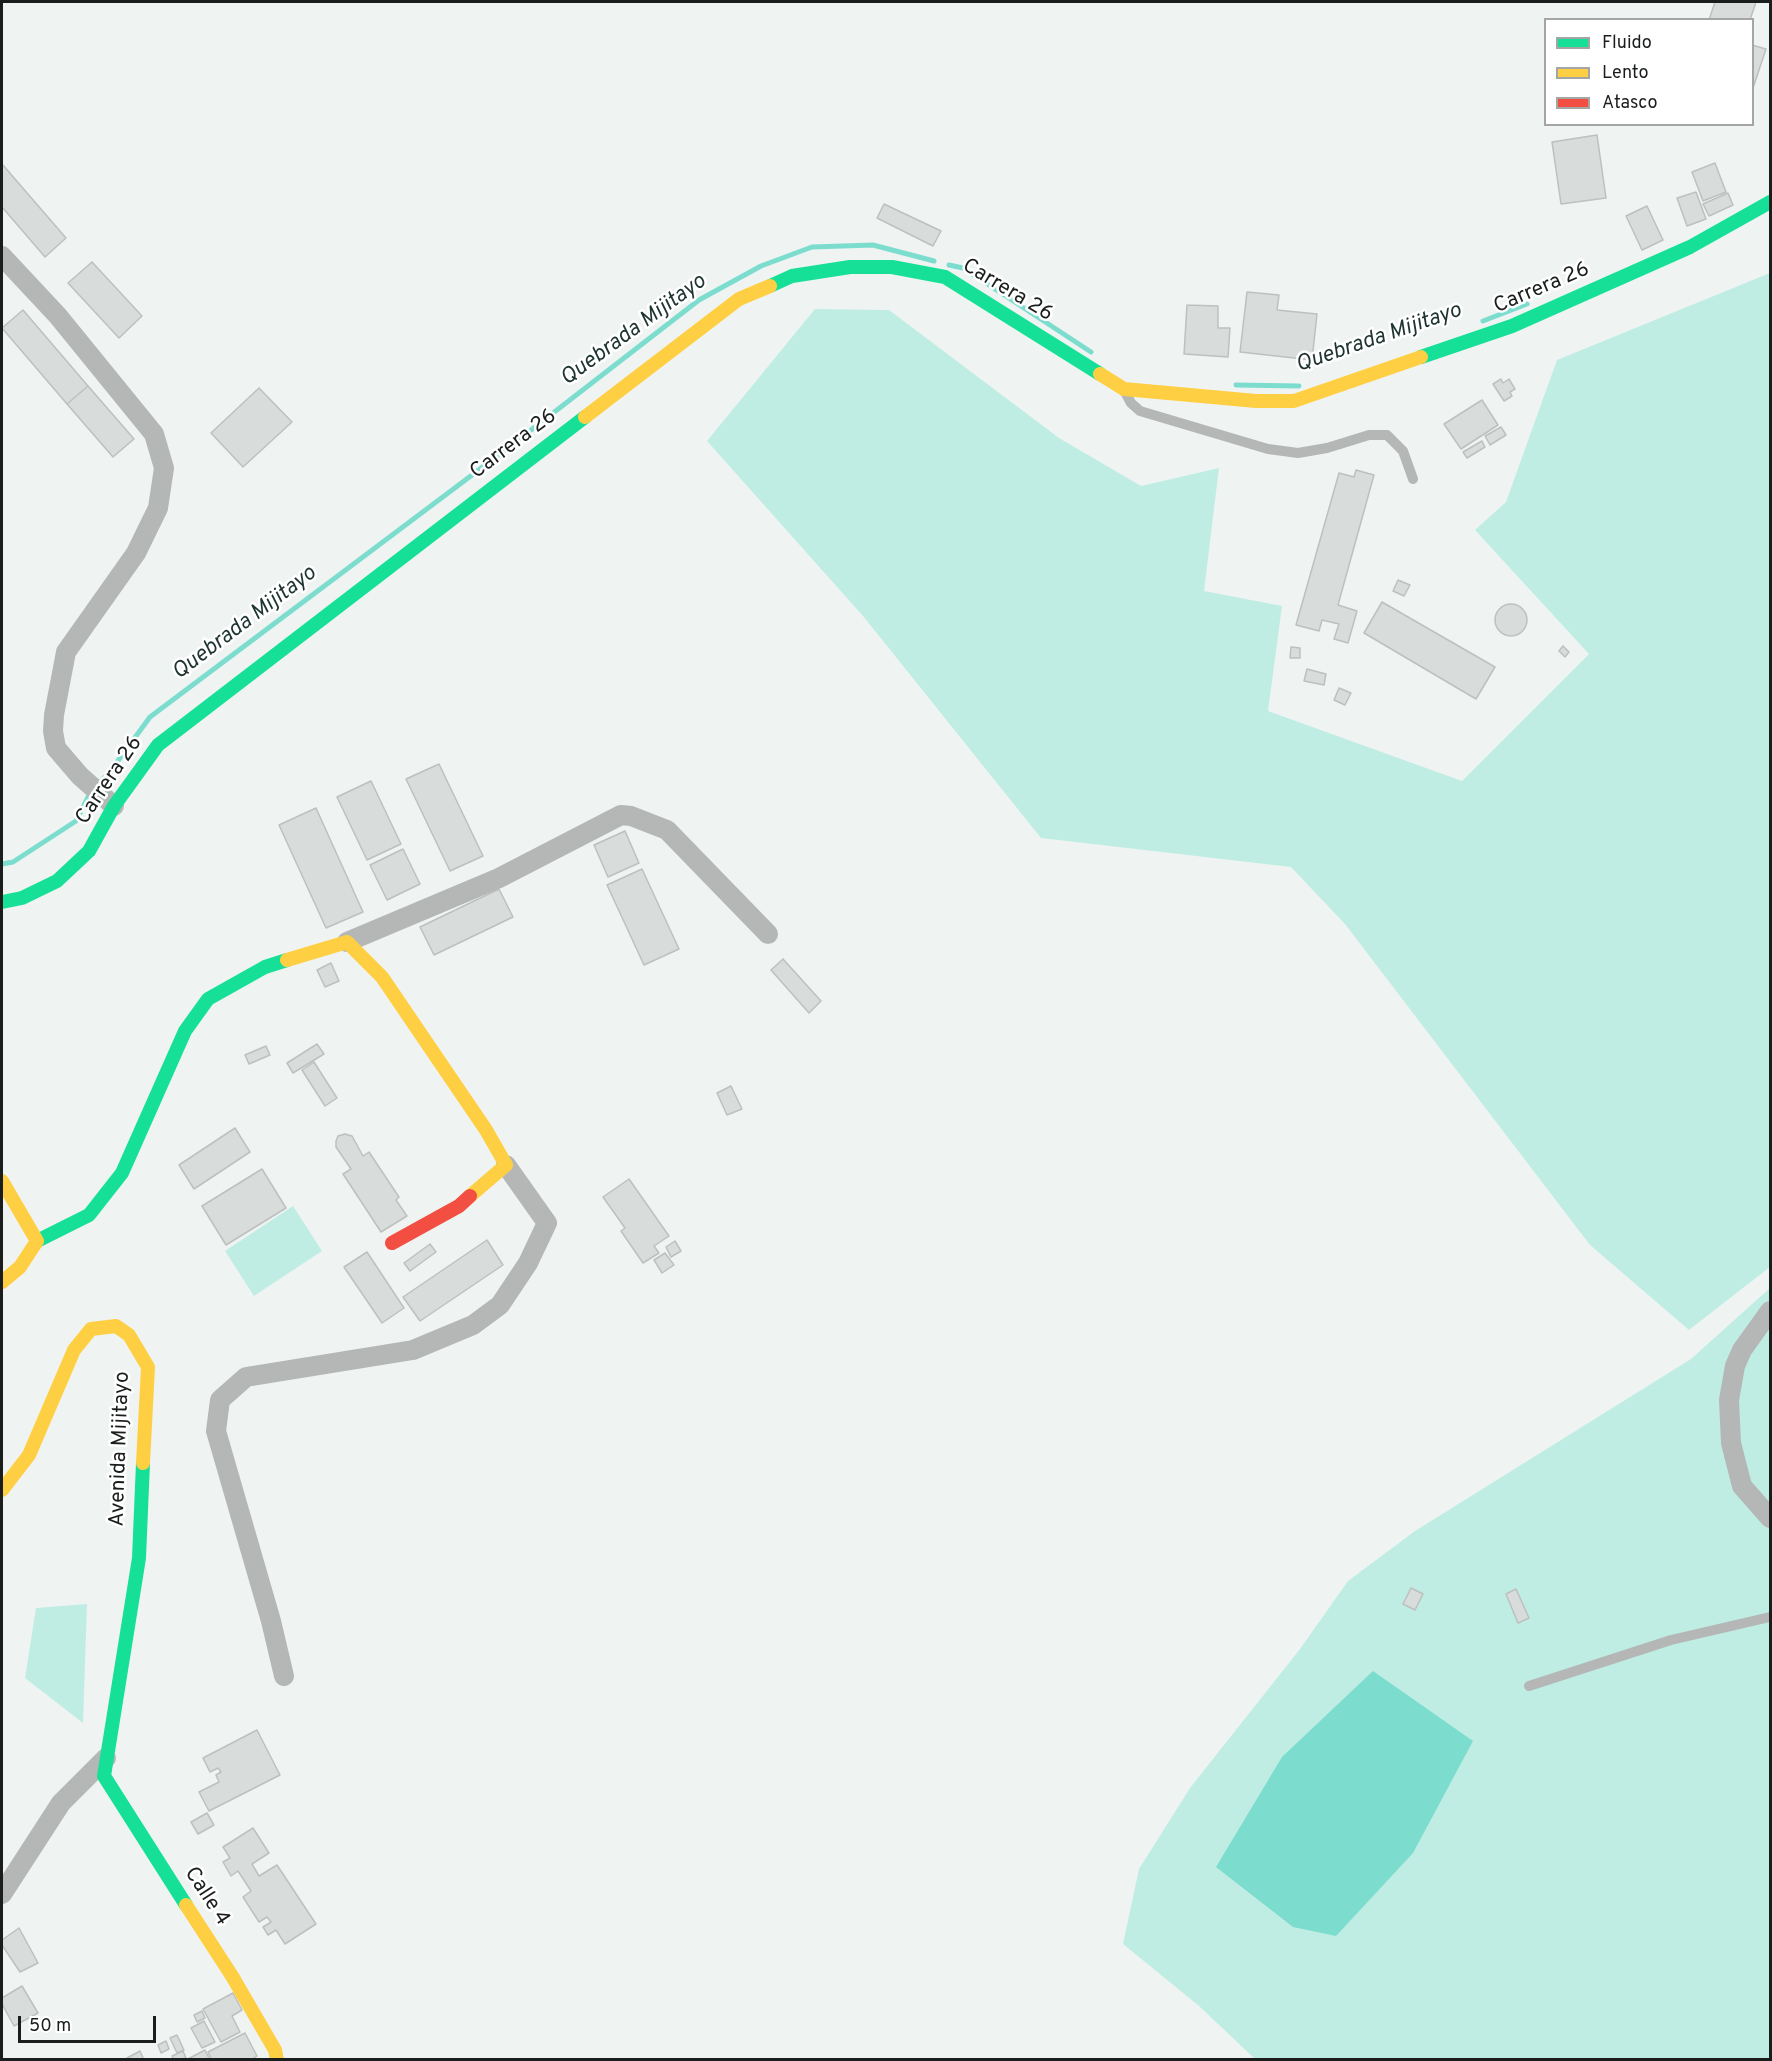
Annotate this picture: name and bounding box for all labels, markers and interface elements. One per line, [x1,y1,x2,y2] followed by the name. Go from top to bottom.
[1544,18,1754,126] legend
[1602,32,1652,55] text: Fluido
[1602,62,1648,85] text: Lento
[1602,92,1658,115] text: Atasco
[957,254,1057,328] street label: Carrera 26
[1490,258,1594,320] street label: Carrera 26
[556,269,712,393] water label: Quebrada Mijitayo
[1293,298,1465,380] water label: Quebrada Mijitayo
[466,404,562,486] street label: Carrera 26
[168,561,322,687] water label: Quebrada Mijitayo
[71,732,149,830] street label: Carrera 26
[106,1371,136,1527] street label: Avenida Mijitayo
[178,1863,234,1931] street label: Calle 4
[21,2004,159,2042] scale bar
[29,2015,71,2038] text: 50 m

